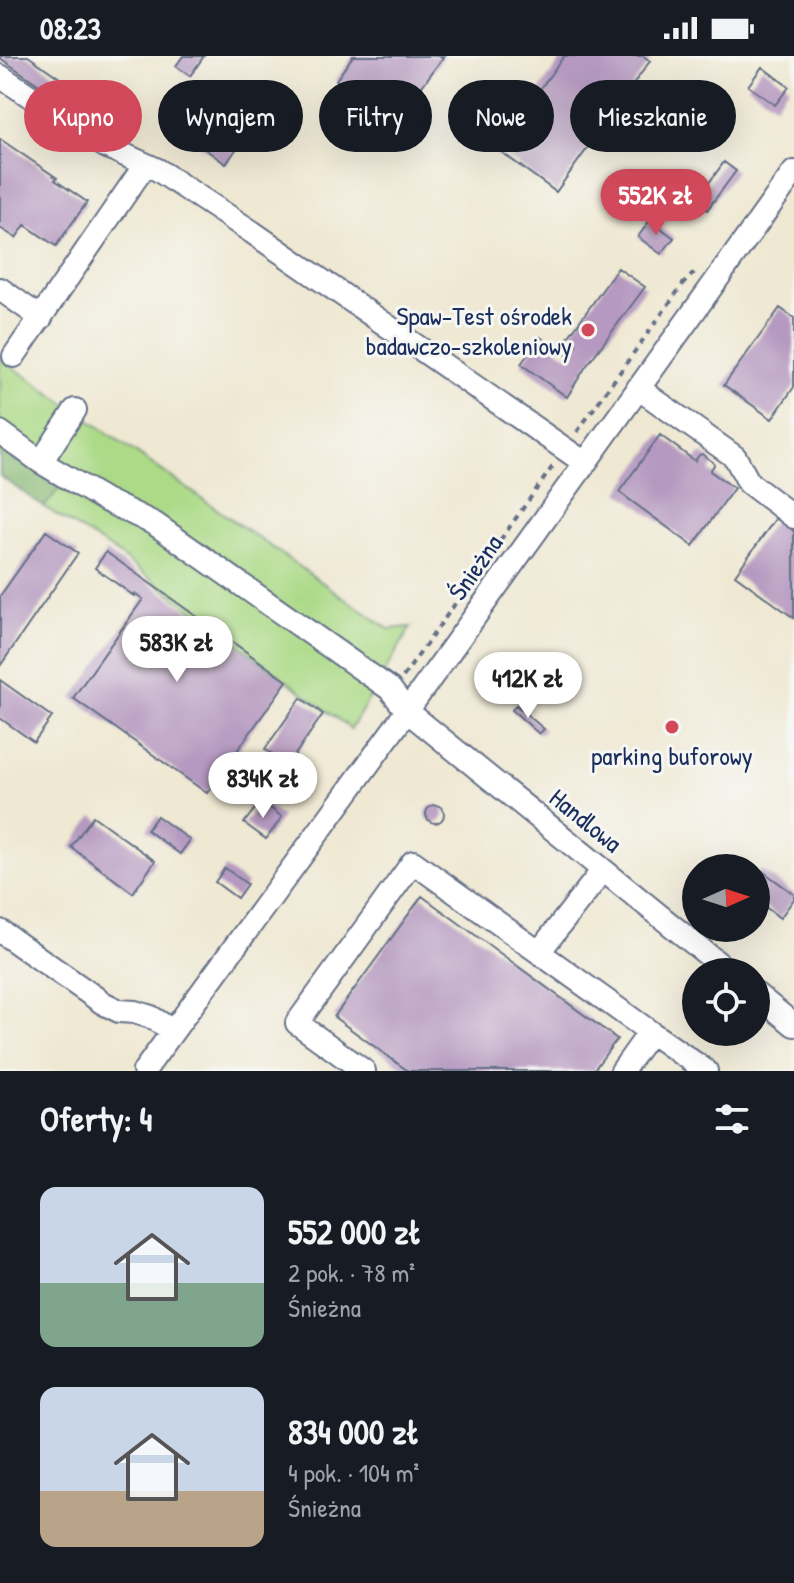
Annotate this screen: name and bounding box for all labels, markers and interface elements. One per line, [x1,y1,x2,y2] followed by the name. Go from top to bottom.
[40,8,101,48] text: 08:23
[24,80,142,152] chip: Kupno
[158,80,303,152] chip: Wynajem
[319,80,432,152] chip: Filtry
[448,80,554,152] chip: Nowe
[570,80,736,152] chip: Mieszkanie
[582,169,730,237] pin: 552K zł
[619,177,693,212] text: 552K zł
[366,298,572,363] place label: Spaw-Test ośrodek badawczo-szkoleniowy
[579,321,597,339] marker: Spaw-Test ośrodek badawczo-szkoleniowy
[440,527,510,607] street label: Śnieżna
[103,616,251,684] pin: 583K zł
[140,624,214,659] text: 583K zł
[454,652,602,720] pin: 412K zł
[492,660,564,695] text: 412K zł
[663,718,681,736] marker: parking buforowy
[591,738,753,773] place label: parking buforowy
[189,752,337,820] pin: 834K zł
[226,760,300,795] text: 834K zł
[542,780,630,860] street label: Handlowa
[682,854,770,942] north arrow
[682,854,770,1046] map controls
[682,958,770,1046] button: locate
[40,1096,152,1142] text: Oferty: 4
[710,1097,754,1141] icon: filters
[288,1209,421,1255] text: 552 000 zł
[104,1219,200,1315] icon: home
[288,1255,415,1290] text: 2 pok. · 78 m²
[288,1290,361,1325] text: Śnieżna
[288,1409,420,1455] text: 834 000 zł
[104,1419,200,1515] icon: home
[288,1455,419,1490] text: 4 pok. · 104 m²
[288,1490,361,1525] text: Śnieżna

